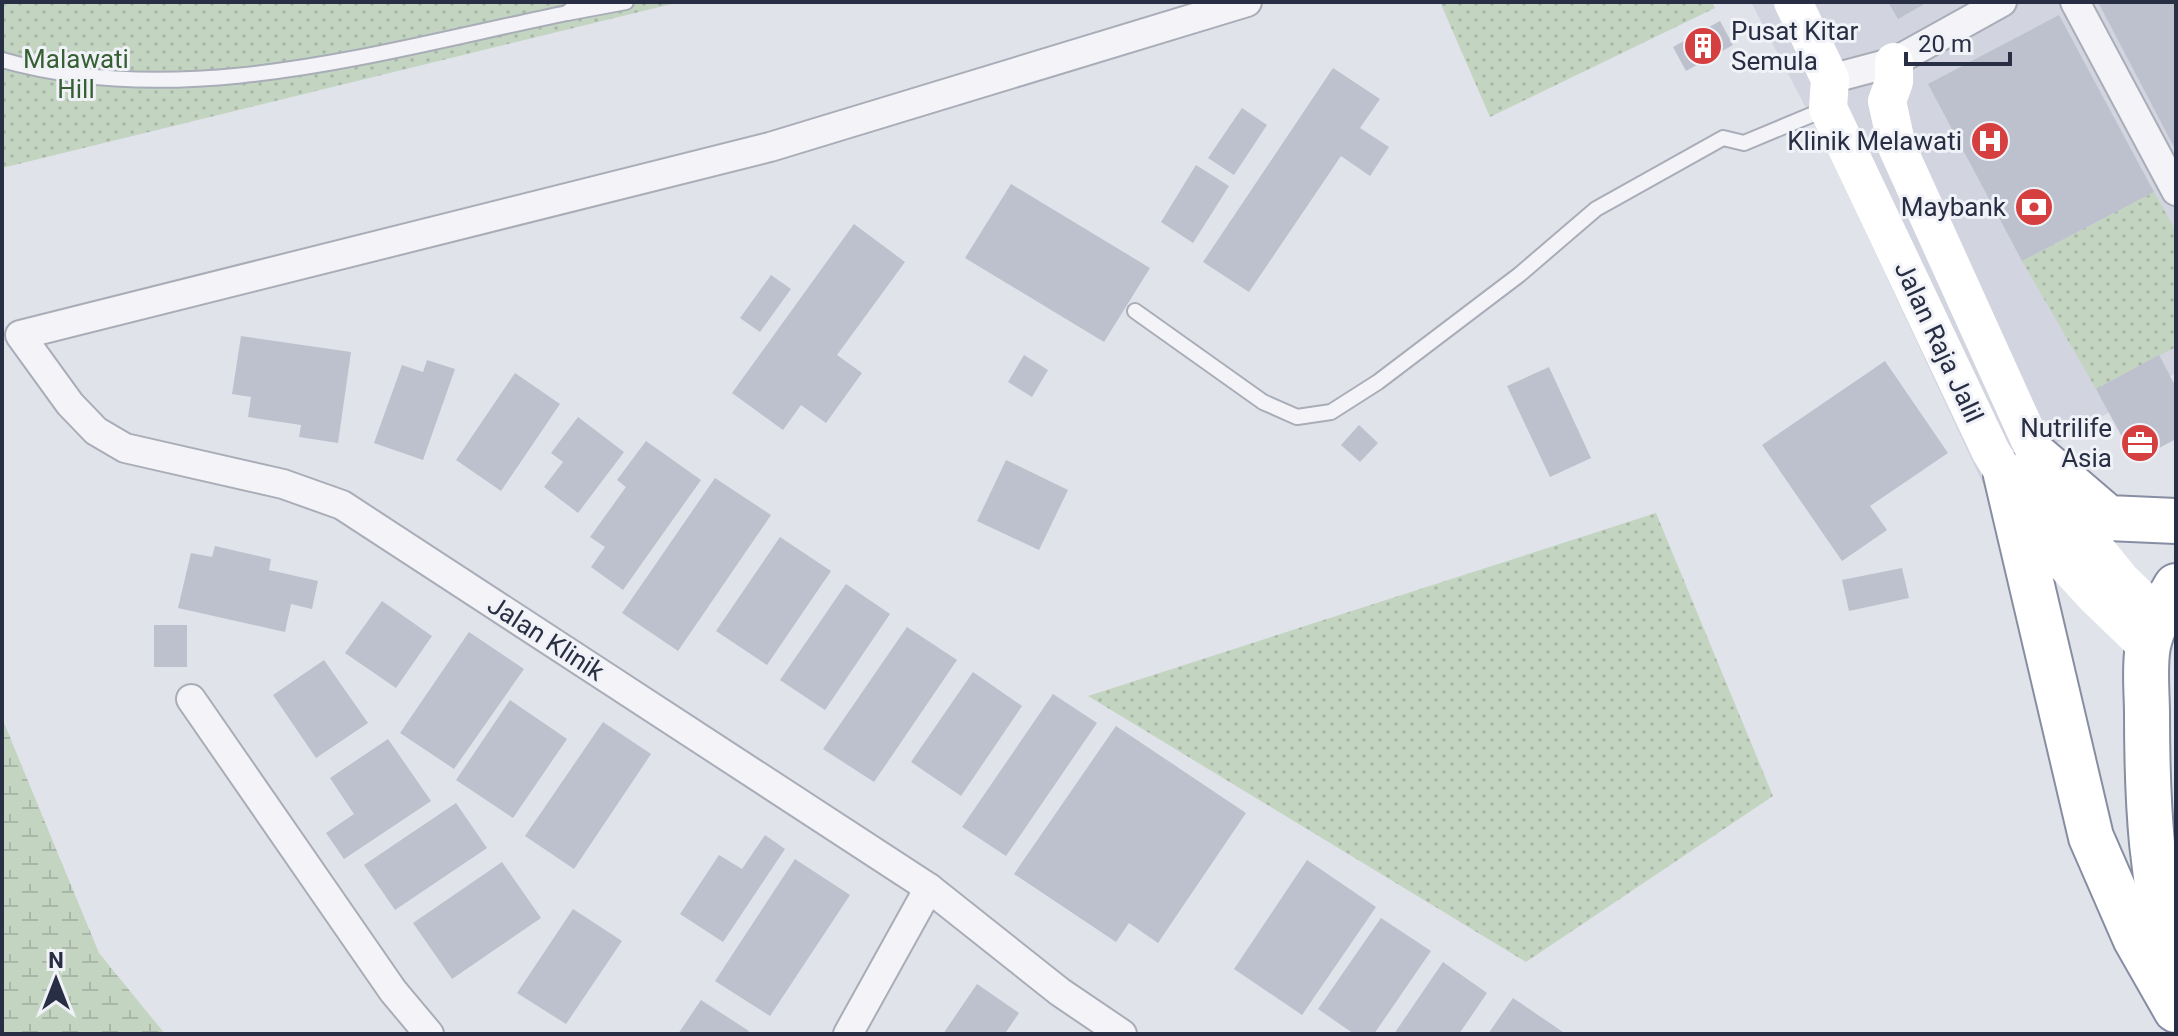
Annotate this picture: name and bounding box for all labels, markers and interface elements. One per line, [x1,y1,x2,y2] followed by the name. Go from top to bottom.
[1731,16,1859,76] place label: Pusat Kitar Semula
[1906,16,2010,66] scale bar
[1682,25,1724,67] building icon: Pusat Kitar Semula
[1918,30,1972,58] text: 20 m
[23,44,129,104] park label: Malawati Hill
[1969,120,2011,162] hospital icon: Klinik Melawati
[1787,126,1962,156] place label: Klinik Melawati
[2013,186,2055,228] bank icon: Maybank
[1901,192,2007,222] place label: Maybank
[1889,257,1989,427] street label: Jalan Raja Jalil
[2020,413,2112,473] place label: Nutrilife Asia
[2119,422,2161,464] office icon: Nutrilife Asia
[482,589,610,687] street label: Jalan Klinik
[16,940,96,1020] north arrow
[48,948,64,973] text: N

